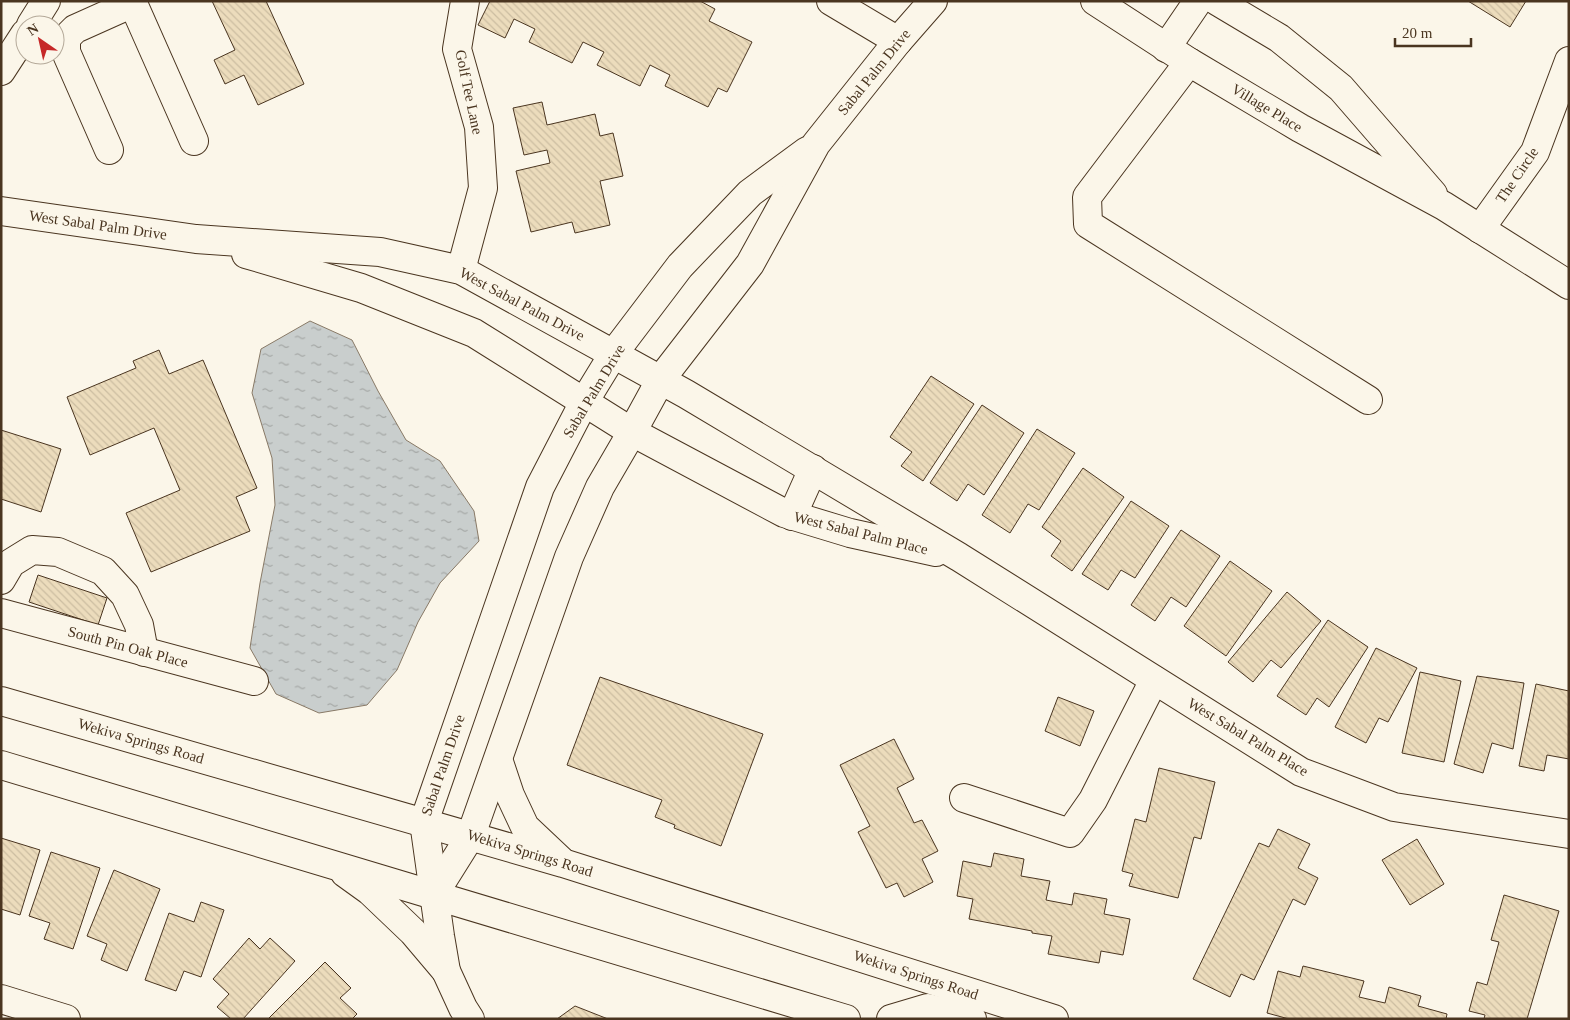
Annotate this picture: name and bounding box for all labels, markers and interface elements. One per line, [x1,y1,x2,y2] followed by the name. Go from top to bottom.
[15,15,65,65] north arrow
[1395,15,1471,47] scale bar
[25,21,41,39] text: N
[1402,25,1433,41] text: 20 m
[834,26,914,118] street label: Sabal Palm Drive
[452,48,486,136] street label: Golf Tee Lane
[1229,81,1305,136] street label: Village Place
[1493,144,1542,206] street label: The Circle
[28,207,168,243] street label: West Sabal Palm Drive
[457,264,588,344] street label: West Sabal Palm Drive
[560,341,628,440] street label: Sabal Palm Drive
[792,509,930,557] street label: West Sabal Palm Place
[66,623,190,671] street label: South Pin Oak Place
[1185,695,1311,779] street label: West Sabal Palm Place
[418,712,468,818] street label: Sabal Palm Drive
[76,715,206,767] street label: Wekiva Springs Road
[465,826,595,880] street label: Wekiva Springs Road
[851,947,981,1003] street label: Wekiva Springs Road

